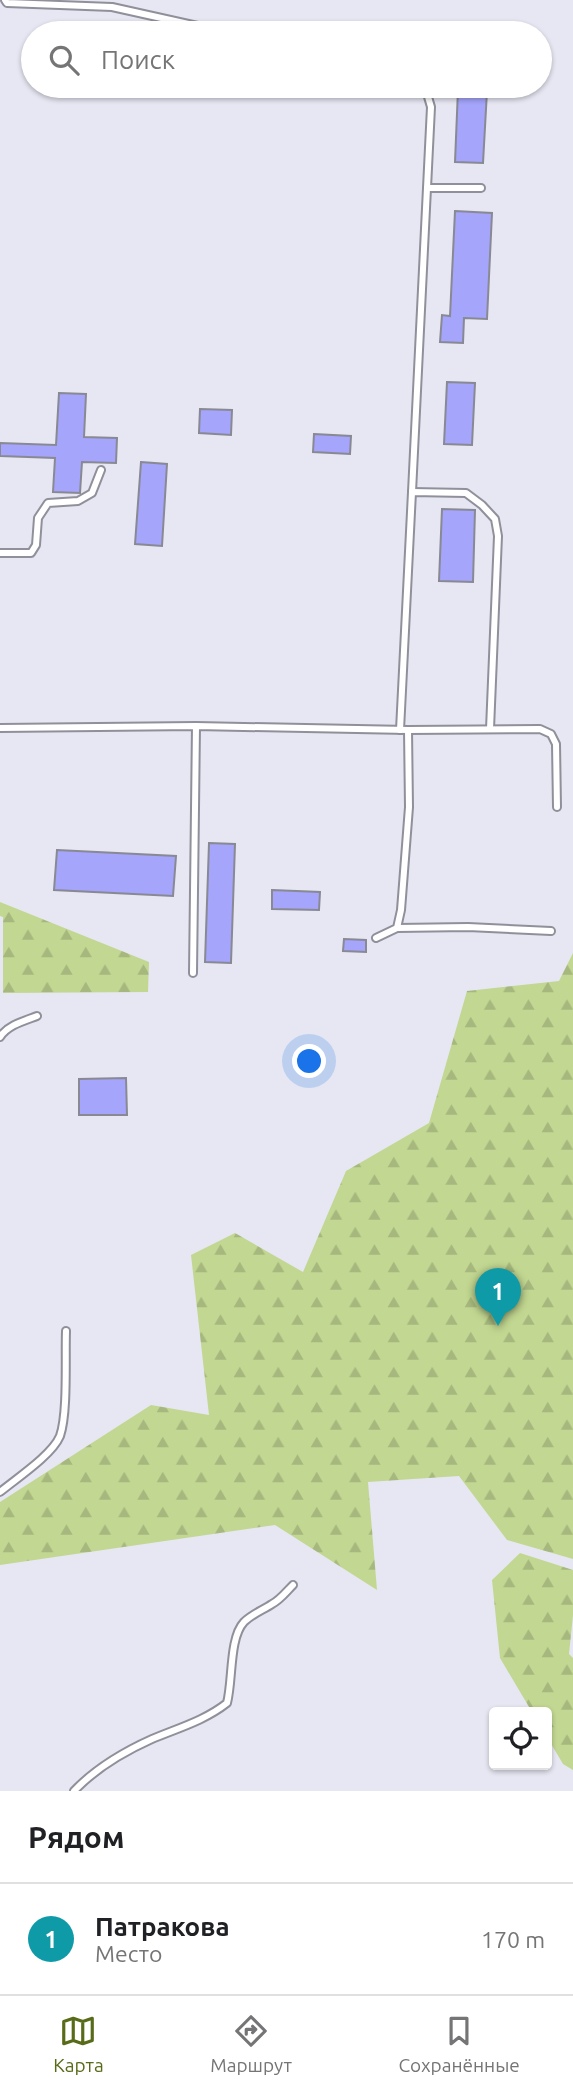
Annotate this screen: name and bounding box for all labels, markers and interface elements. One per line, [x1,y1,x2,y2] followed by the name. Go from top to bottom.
[21,21,552,98] search box
[45,41,83,79] icon: search
[101,45,175,74] text: Поиск
[292,1044,326,1078] your location
[475,1268,521,1326] pin: 1
[489,1707,552,1770] map controls
[489,1707,552,1770] button: locate
[28,1820,124,1854] text: Рядом
[95,1912,230,1941] text: Патракова
[45,1927,57,1952] text: 1
[481,1927,545,1952] text: 170 m
[95,1941,162,1966] text: Место
[53,2012,104,2076] tab: Карта
[210,2012,292,2076] tab: Маршрут
[398,2012,520,2076] tab: Сохранённые

